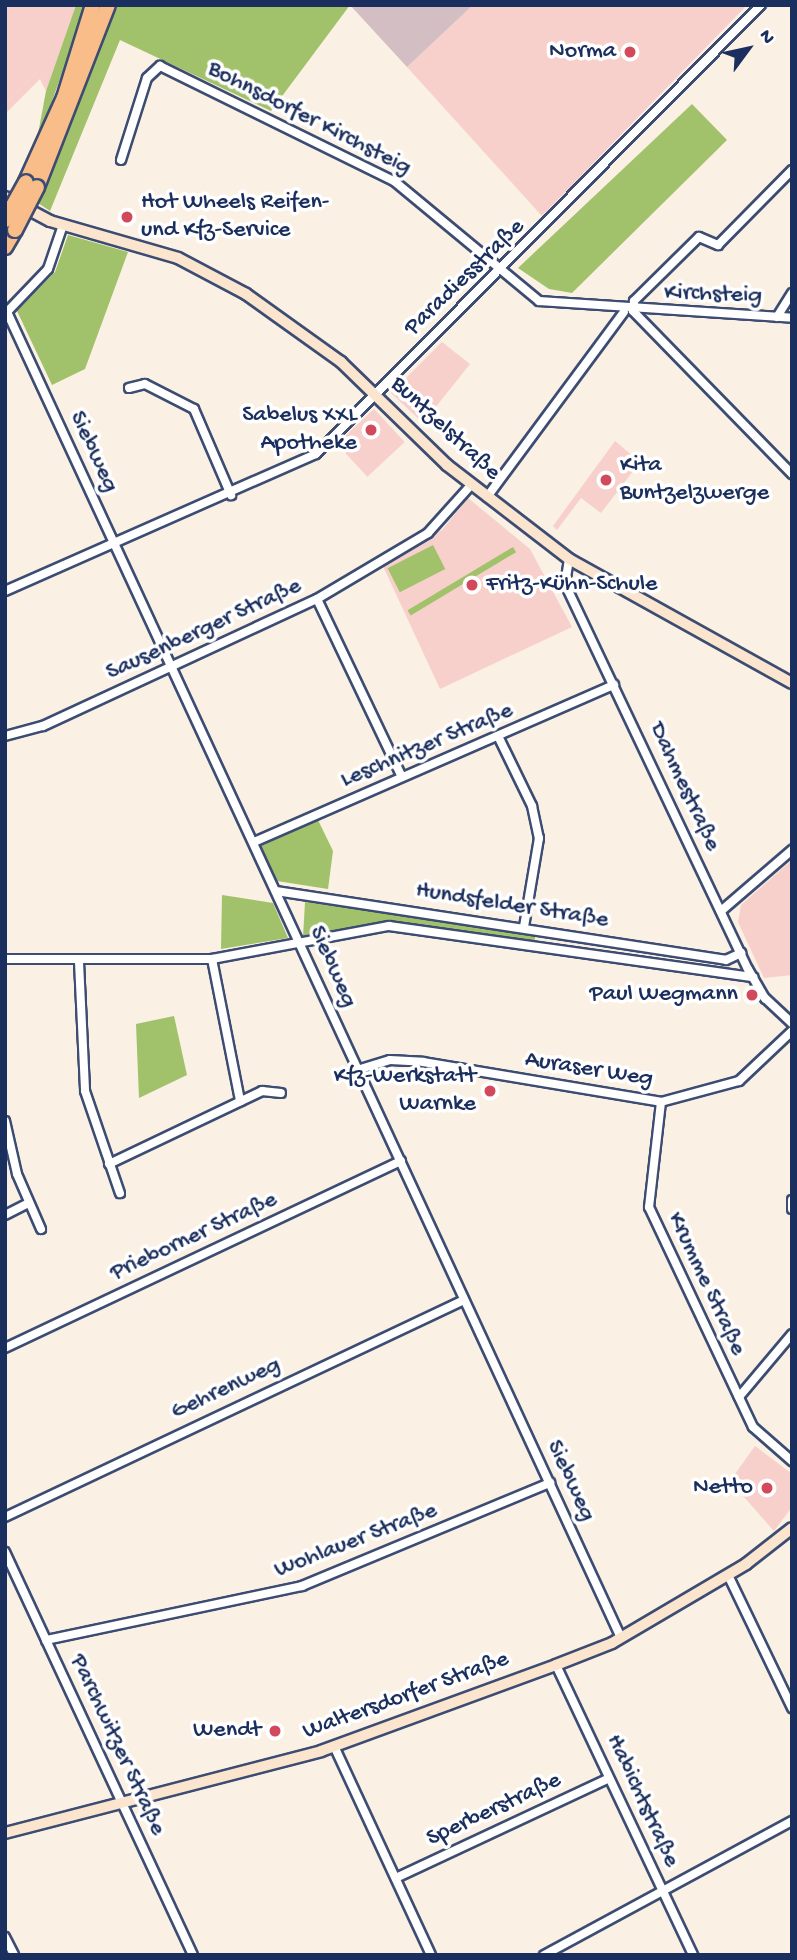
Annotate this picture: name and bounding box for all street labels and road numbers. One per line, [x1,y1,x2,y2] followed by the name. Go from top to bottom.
[202,55,416,183] street label: Bohnsdorfer Kirchsteig
[399,213,531,343] street label: Paradiesstraße
[664,279,762,311] street label: Kirchsteig
[384,371,506,487] street label: Buntzelstraße
[62,407,124,497] street label: Siebweg
[102,572,306,688] street label: Sausenberger Straße
[337,697,517,795] street label: Leschnitzer Straße
[642,718,726,856] street label: Dahmestraße
[414,877,610,935] street label: Hundsfelder Straße
[301,922,363,1012] street label: Siebweg
[523,1046,655,1094] street label: Auraser Weg
[106,1186,282,1288] street label: Prieborner Straße
[660,1208,752,1360] street label: Krumme Straße
[167,1351,285,1427] street label: Gehrenweg
[539,1436,601,1526] street label: Siebweg
[271,1497,441,1585] street label: Wohlauer Straße
[299,1645,513,1747] street label: Waltersdorfer Straße
[62,1650,172,1840] street label: Parchwitzer Straße
[599,1730,685,1872] street label: Habichtstraße
[422,1766,566,1854] street label: Sperberstraße

